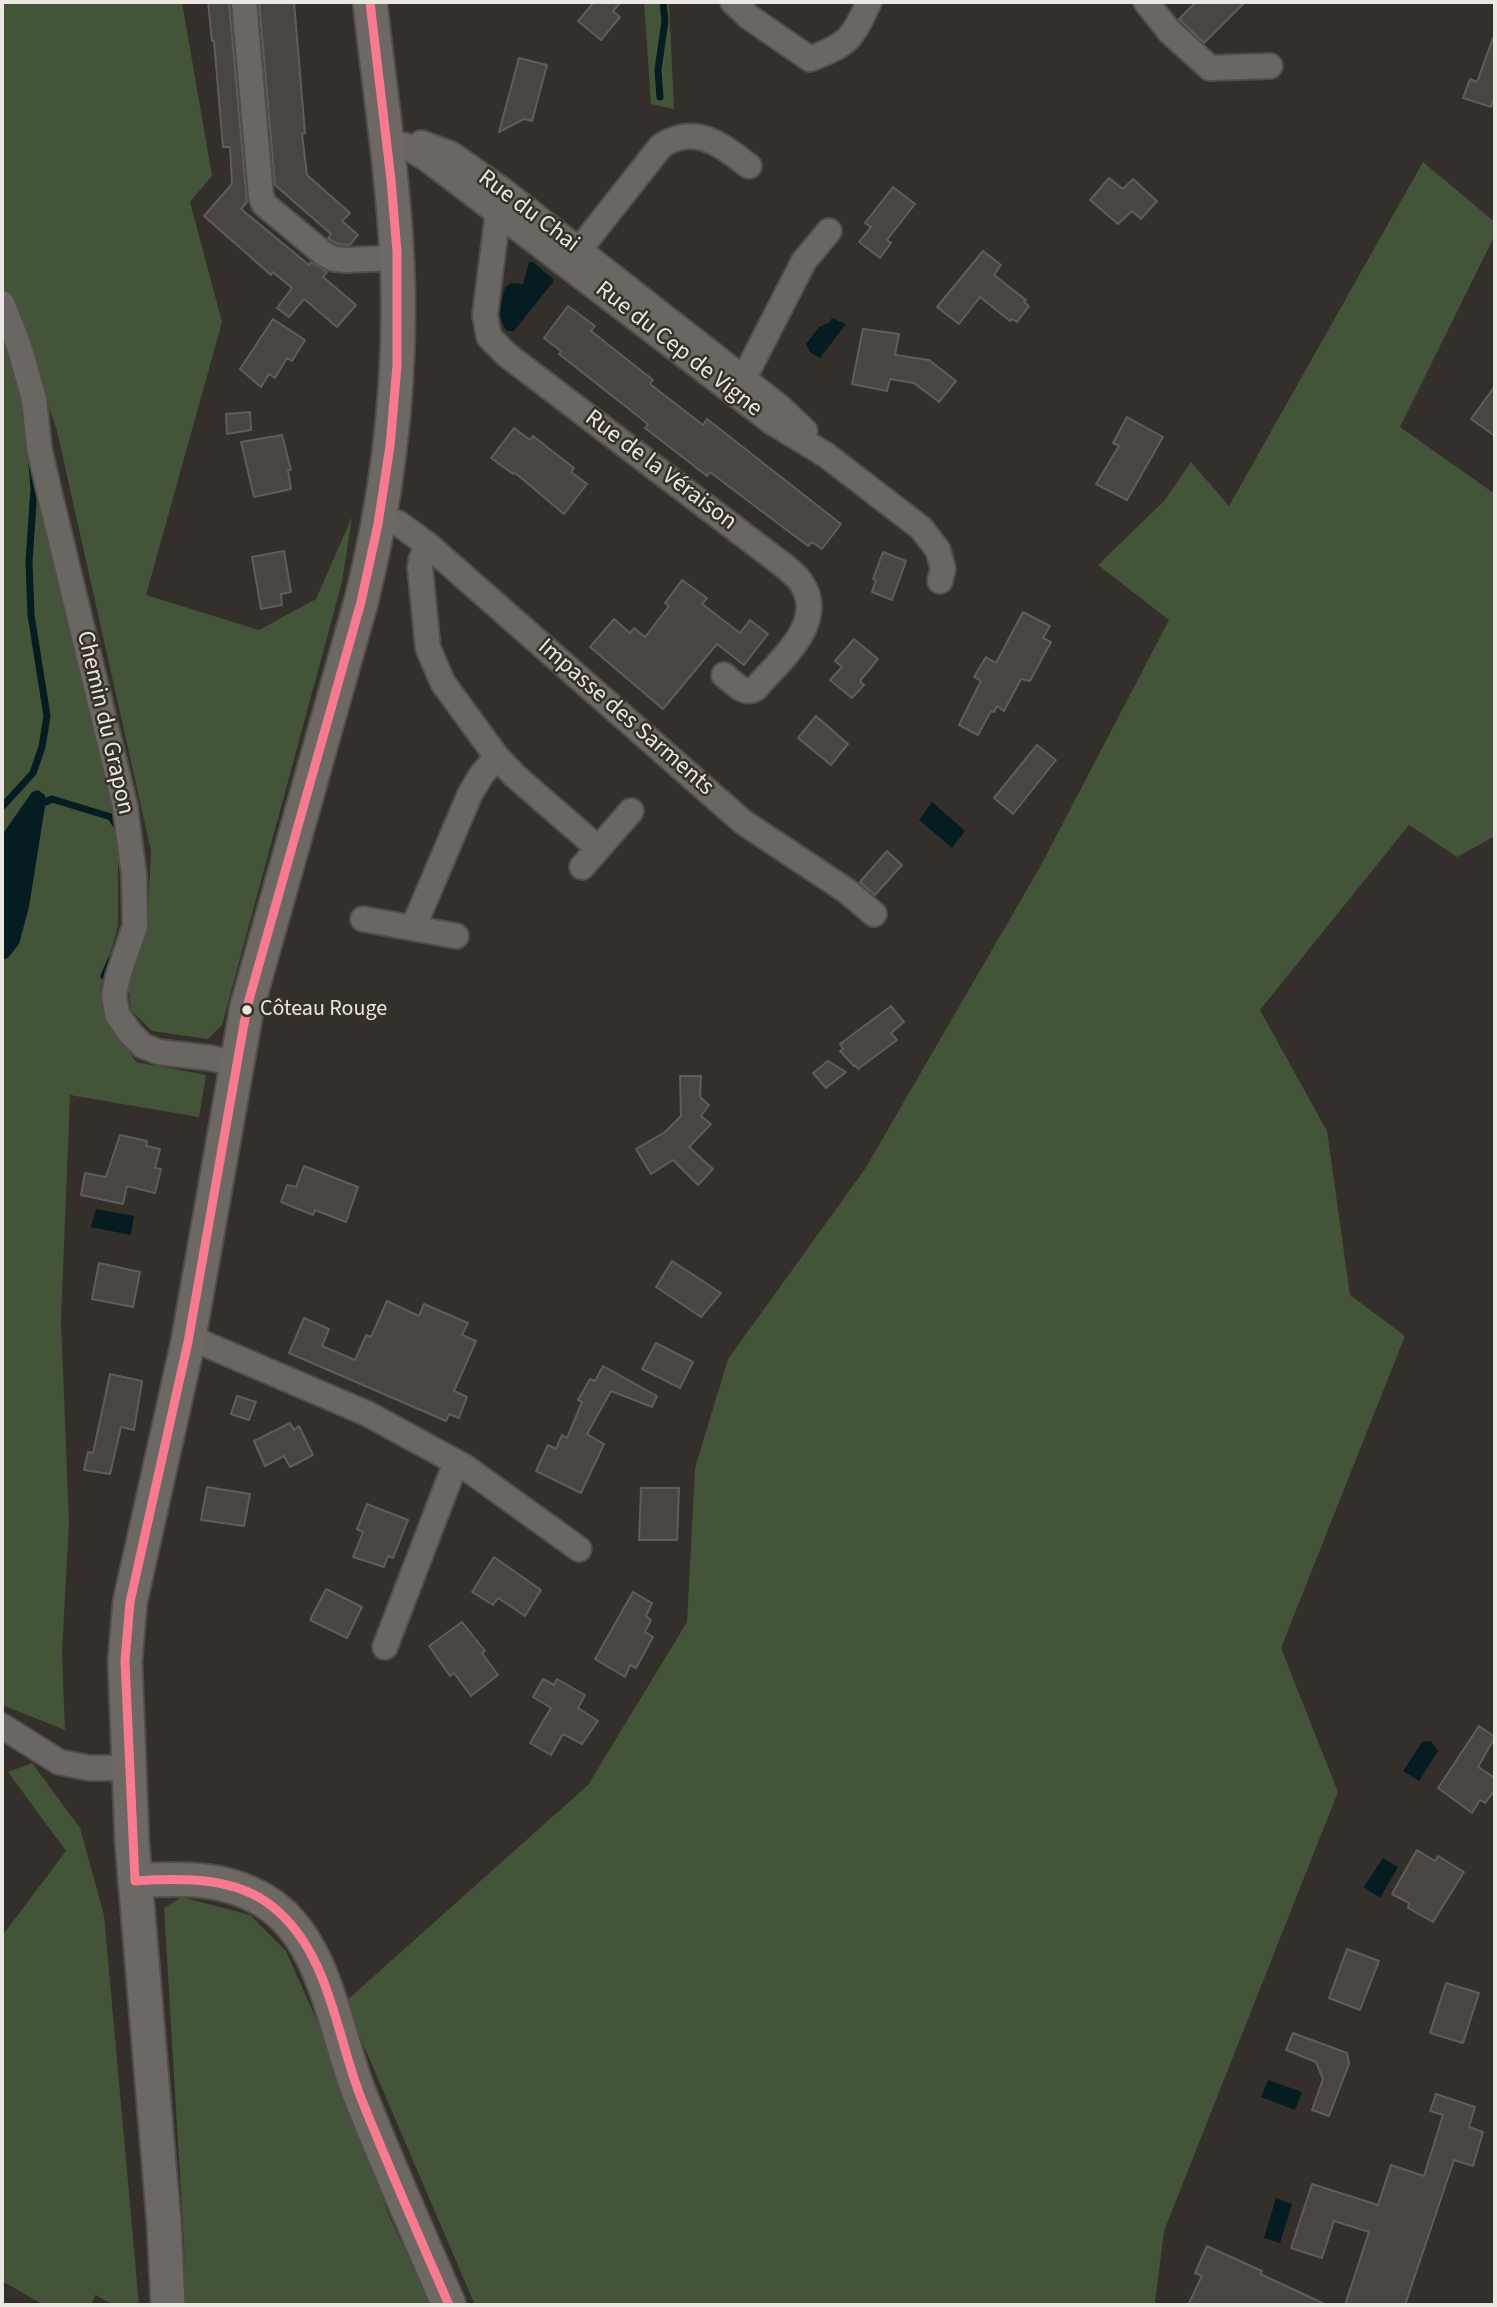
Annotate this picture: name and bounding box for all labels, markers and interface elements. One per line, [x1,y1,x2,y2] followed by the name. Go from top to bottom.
[472,165,584,259] street label: Rue du Chai
[589,276,767,424] street label: Rue du Cep de Vigne
[579,405,741,537] street label: Rue de la Véraison
[69,628,139,818] street label: Chemin du Grapon
[531,634,719,802] street label: Impasse des Sarments
[260,997,387,1023] place label: Côteau Rouge
[240,1003,254,1017] marker: Côteau Rouge

